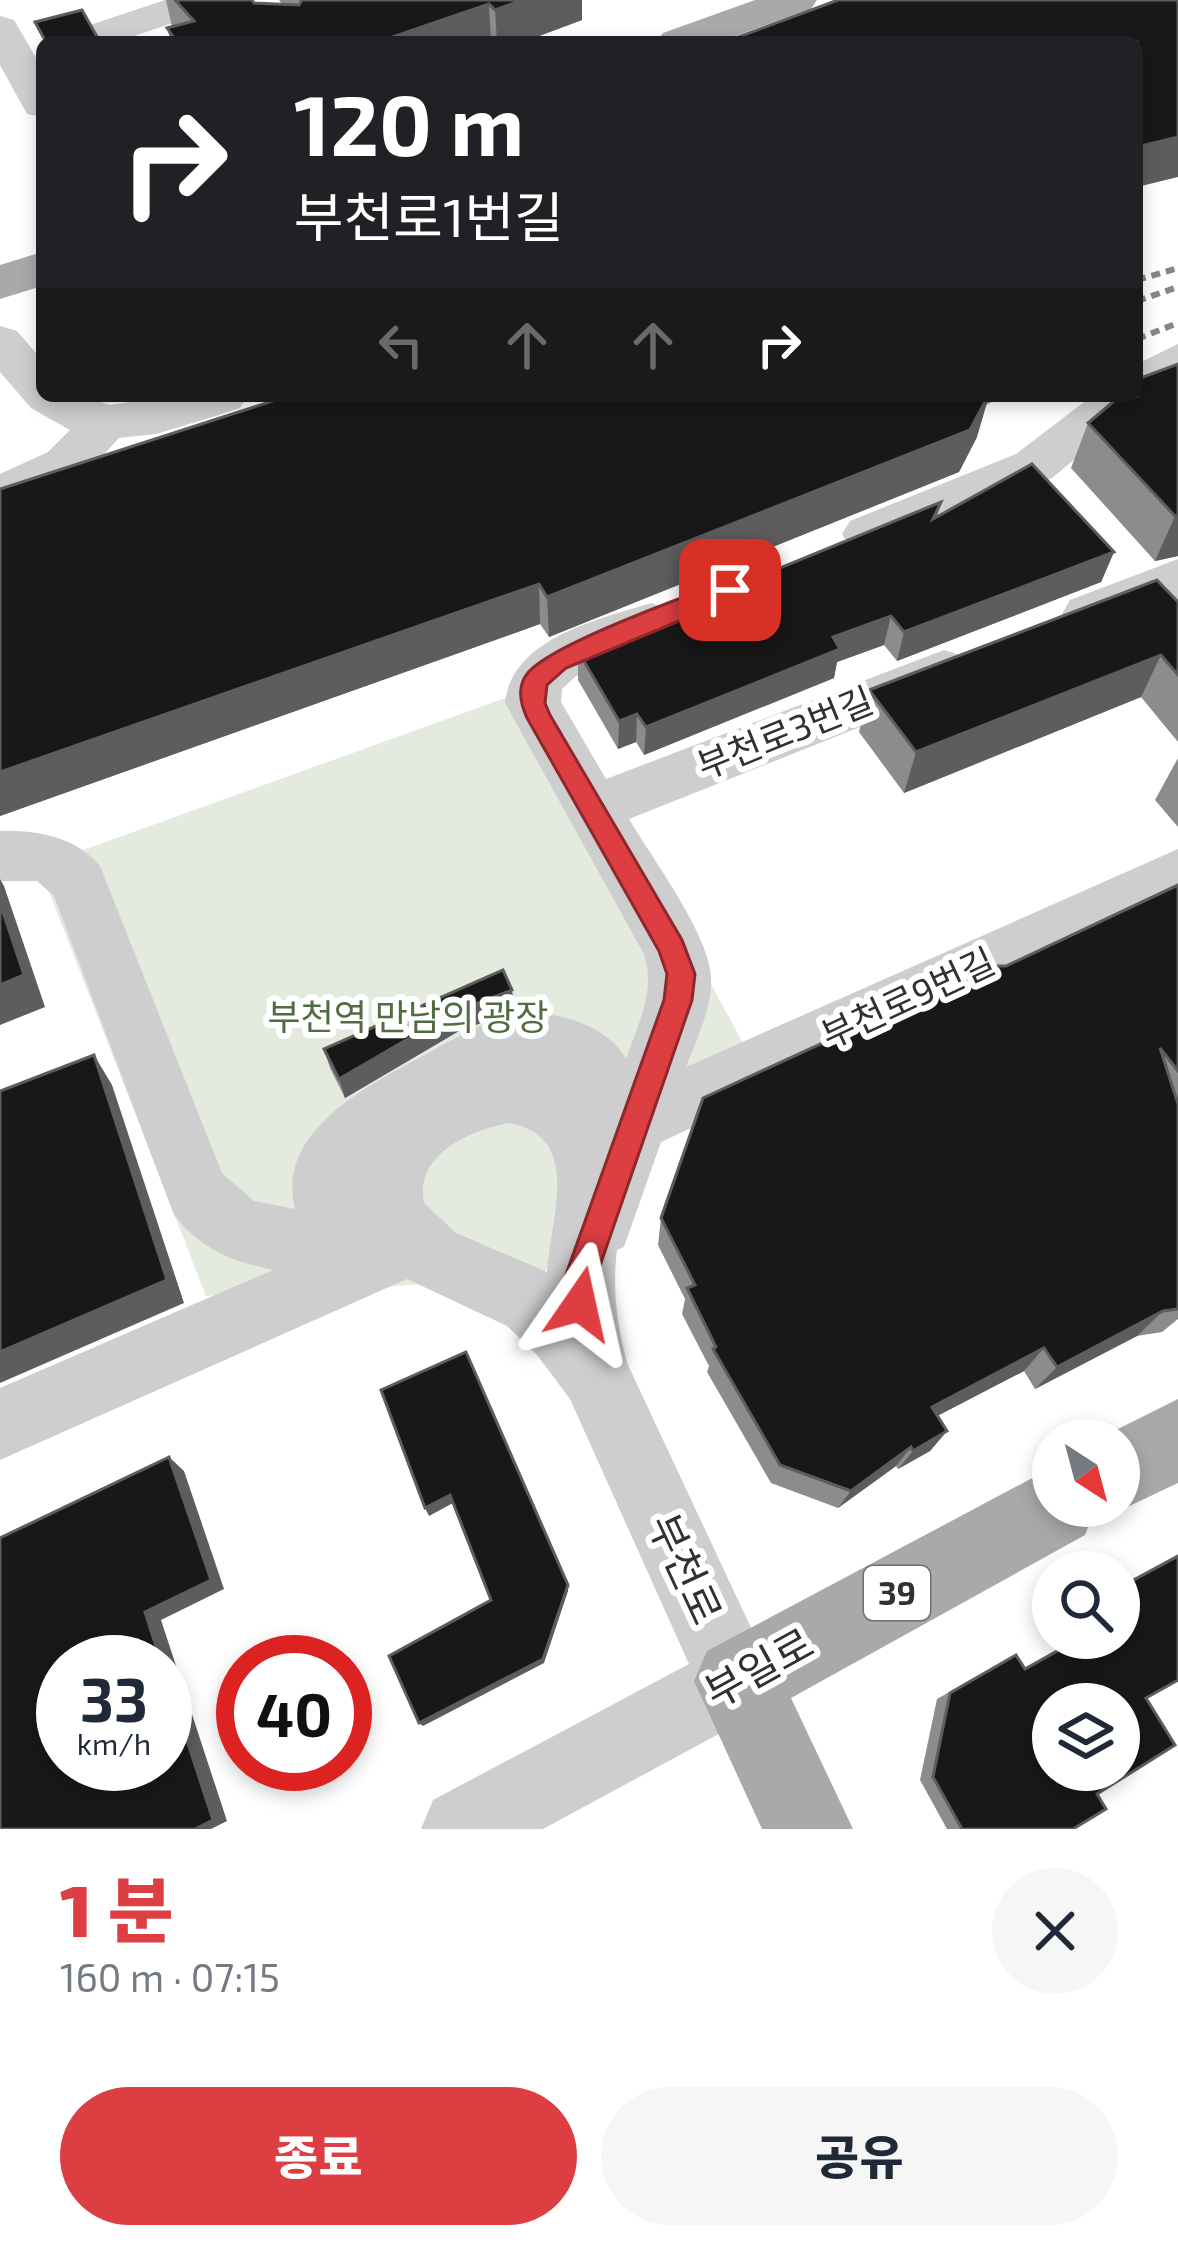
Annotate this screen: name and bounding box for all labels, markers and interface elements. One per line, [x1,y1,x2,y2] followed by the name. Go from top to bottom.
[294,72,524,173] text: 120 m
[96,84,252,240] icon: right
[294,183,564,248] text: 부천로1번길
[368,312,434,378] icon: left
[494,312,560,378] icon: ahead
[620,312,686,378] icon: ahead
[746,312,812,378] icon: right
[679,539,781,641] pin
[697,557,763,623] icon: arrive
[690,677,879,786] street label: 부천로3번길
[814,938,1001,1055] street label: 부천로9번길
[267,994,549,1037] park label: 부천역 만남의 광장
[517,1241,643,1367] position arrow
[1032,1419,1140,1527] north arrow
[1032,1419,1140,1791] map controls
[640,1505,734,1631] street label: 부천로
[1032,1551,1140,1659] button: search
[864,1566,930,1620] road number: 39
[695,1616,821,1716] street label: 부일로
[216,1635,372,1791] speed limit sign: 40
[80,1662,148,1734] text: 33
[1032,1683,1140,1791] button: layers
[77,1725,151,1761] text: km/h
[60,1865,174,1951] text: 1 분
[992,1868,1118,1994] button: close
[60,1953,280,2000] text: 160 m · 07:15
[60,2087,577,2225] button: 종료
[601,2087,1118,2225] button: 공유

